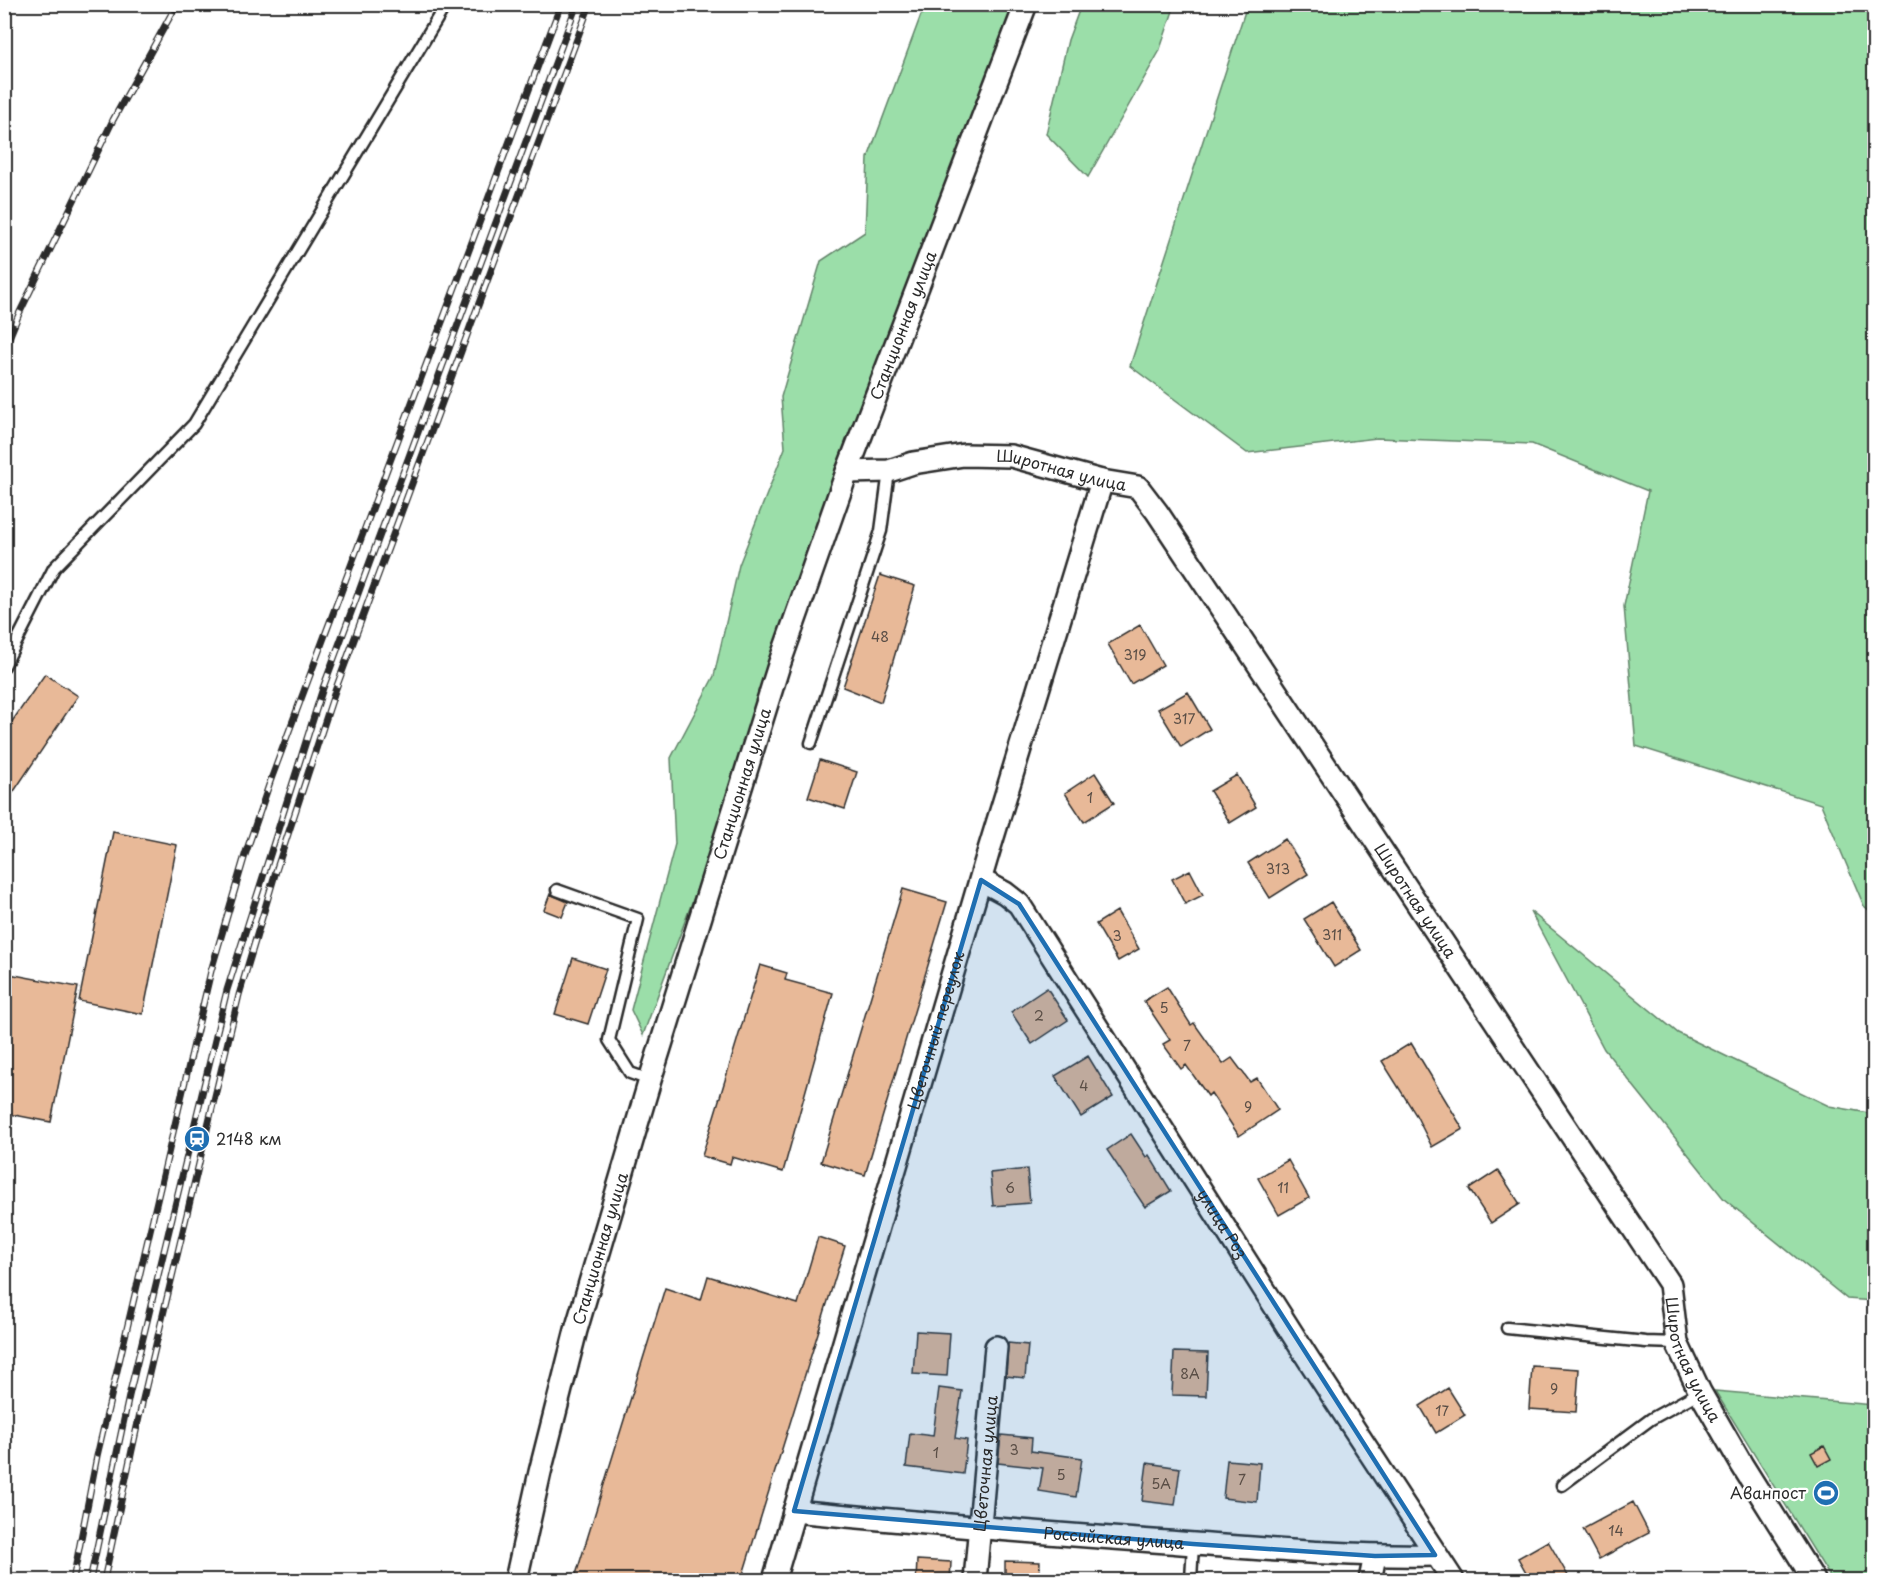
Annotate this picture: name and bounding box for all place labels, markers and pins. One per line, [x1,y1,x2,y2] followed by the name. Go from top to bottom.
[182,1124,212,1154] station icon: 2148 км
[216,1126,282,1150] place label: 2148 км
[1811,1478,1841,1508] sports icon: Аванпост
[1730,1480,1806,1504] place label: Аванпост

